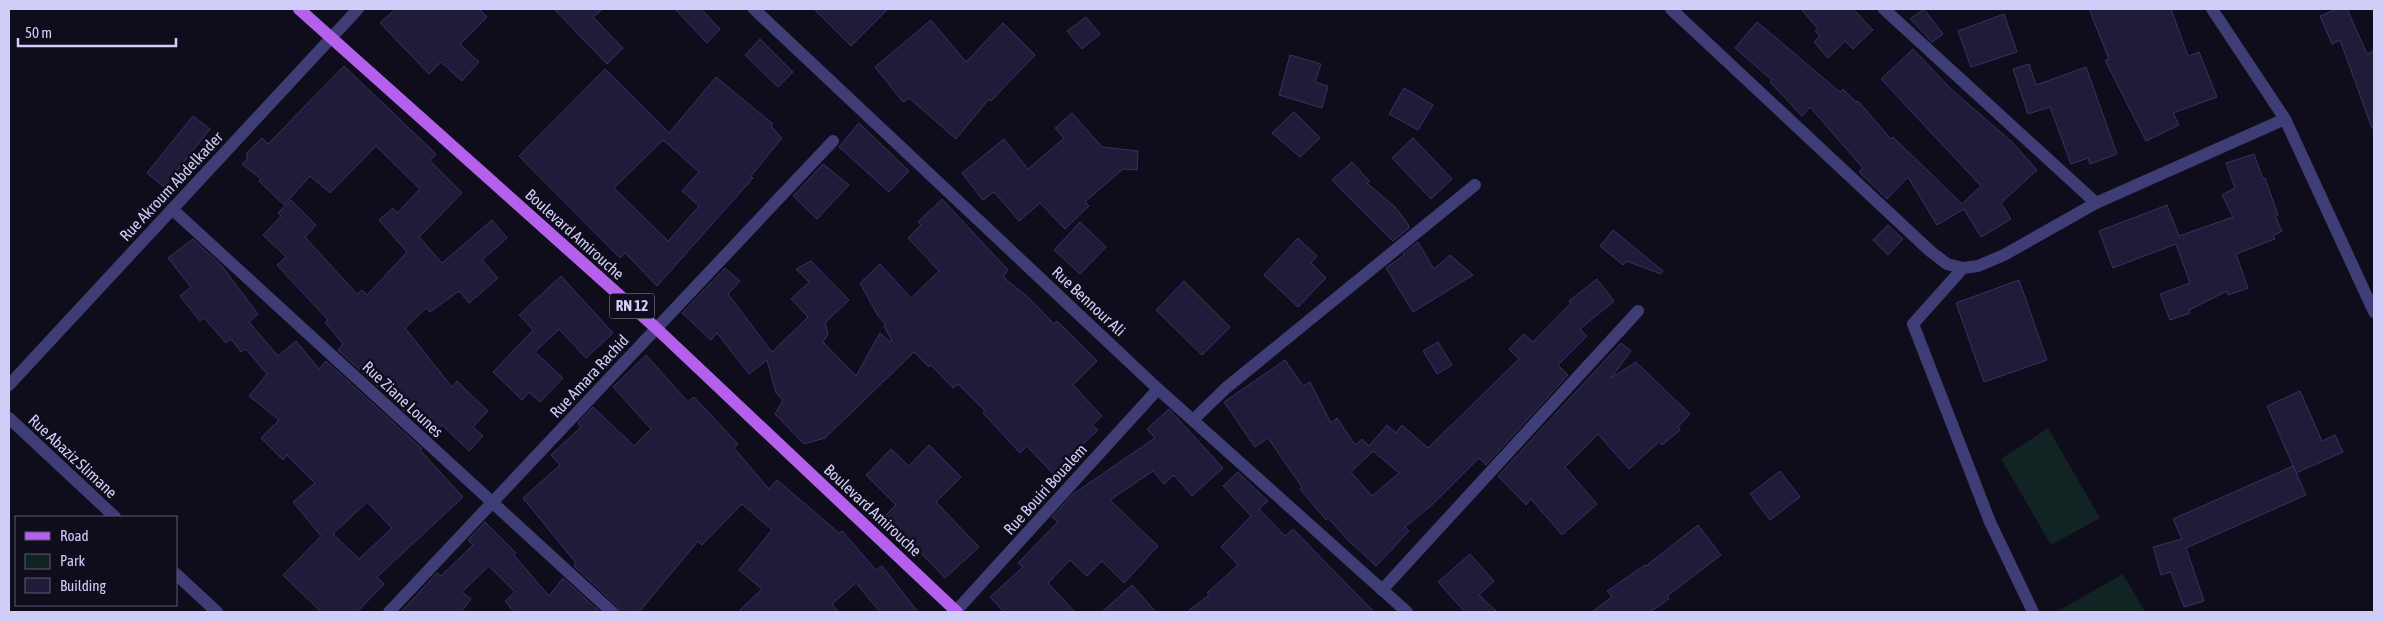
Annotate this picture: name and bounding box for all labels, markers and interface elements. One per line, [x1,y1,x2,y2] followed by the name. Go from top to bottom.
[18,15,175,47] scale bar
[25,24,52,41] text: 50 m
[116,128,226,244] street label: Rue Akroum Abdelkader
[522,185,628,283] street label: Boulevard Amirouche
[1049,263,1129,339] street label: Rue Bennour Ali
[610,294,654,318] road number: RN 12
[546,331,632,421] street label: Rue Amara Rachid
[359,357,447,441] street label: Rue Ziane Lounes
[25,411,121,501] street label: Rue Abaziz Slimane
[1000,440,1090,538] street label: Rue Bouiri Boualem
[821,460,925,560] street label: Boulevard Amirouche
[15,516,178,606] legend
[60,527,89,544] text: Road
[60,552,85,569] text: Park
[60,577,106,594] text: Building

